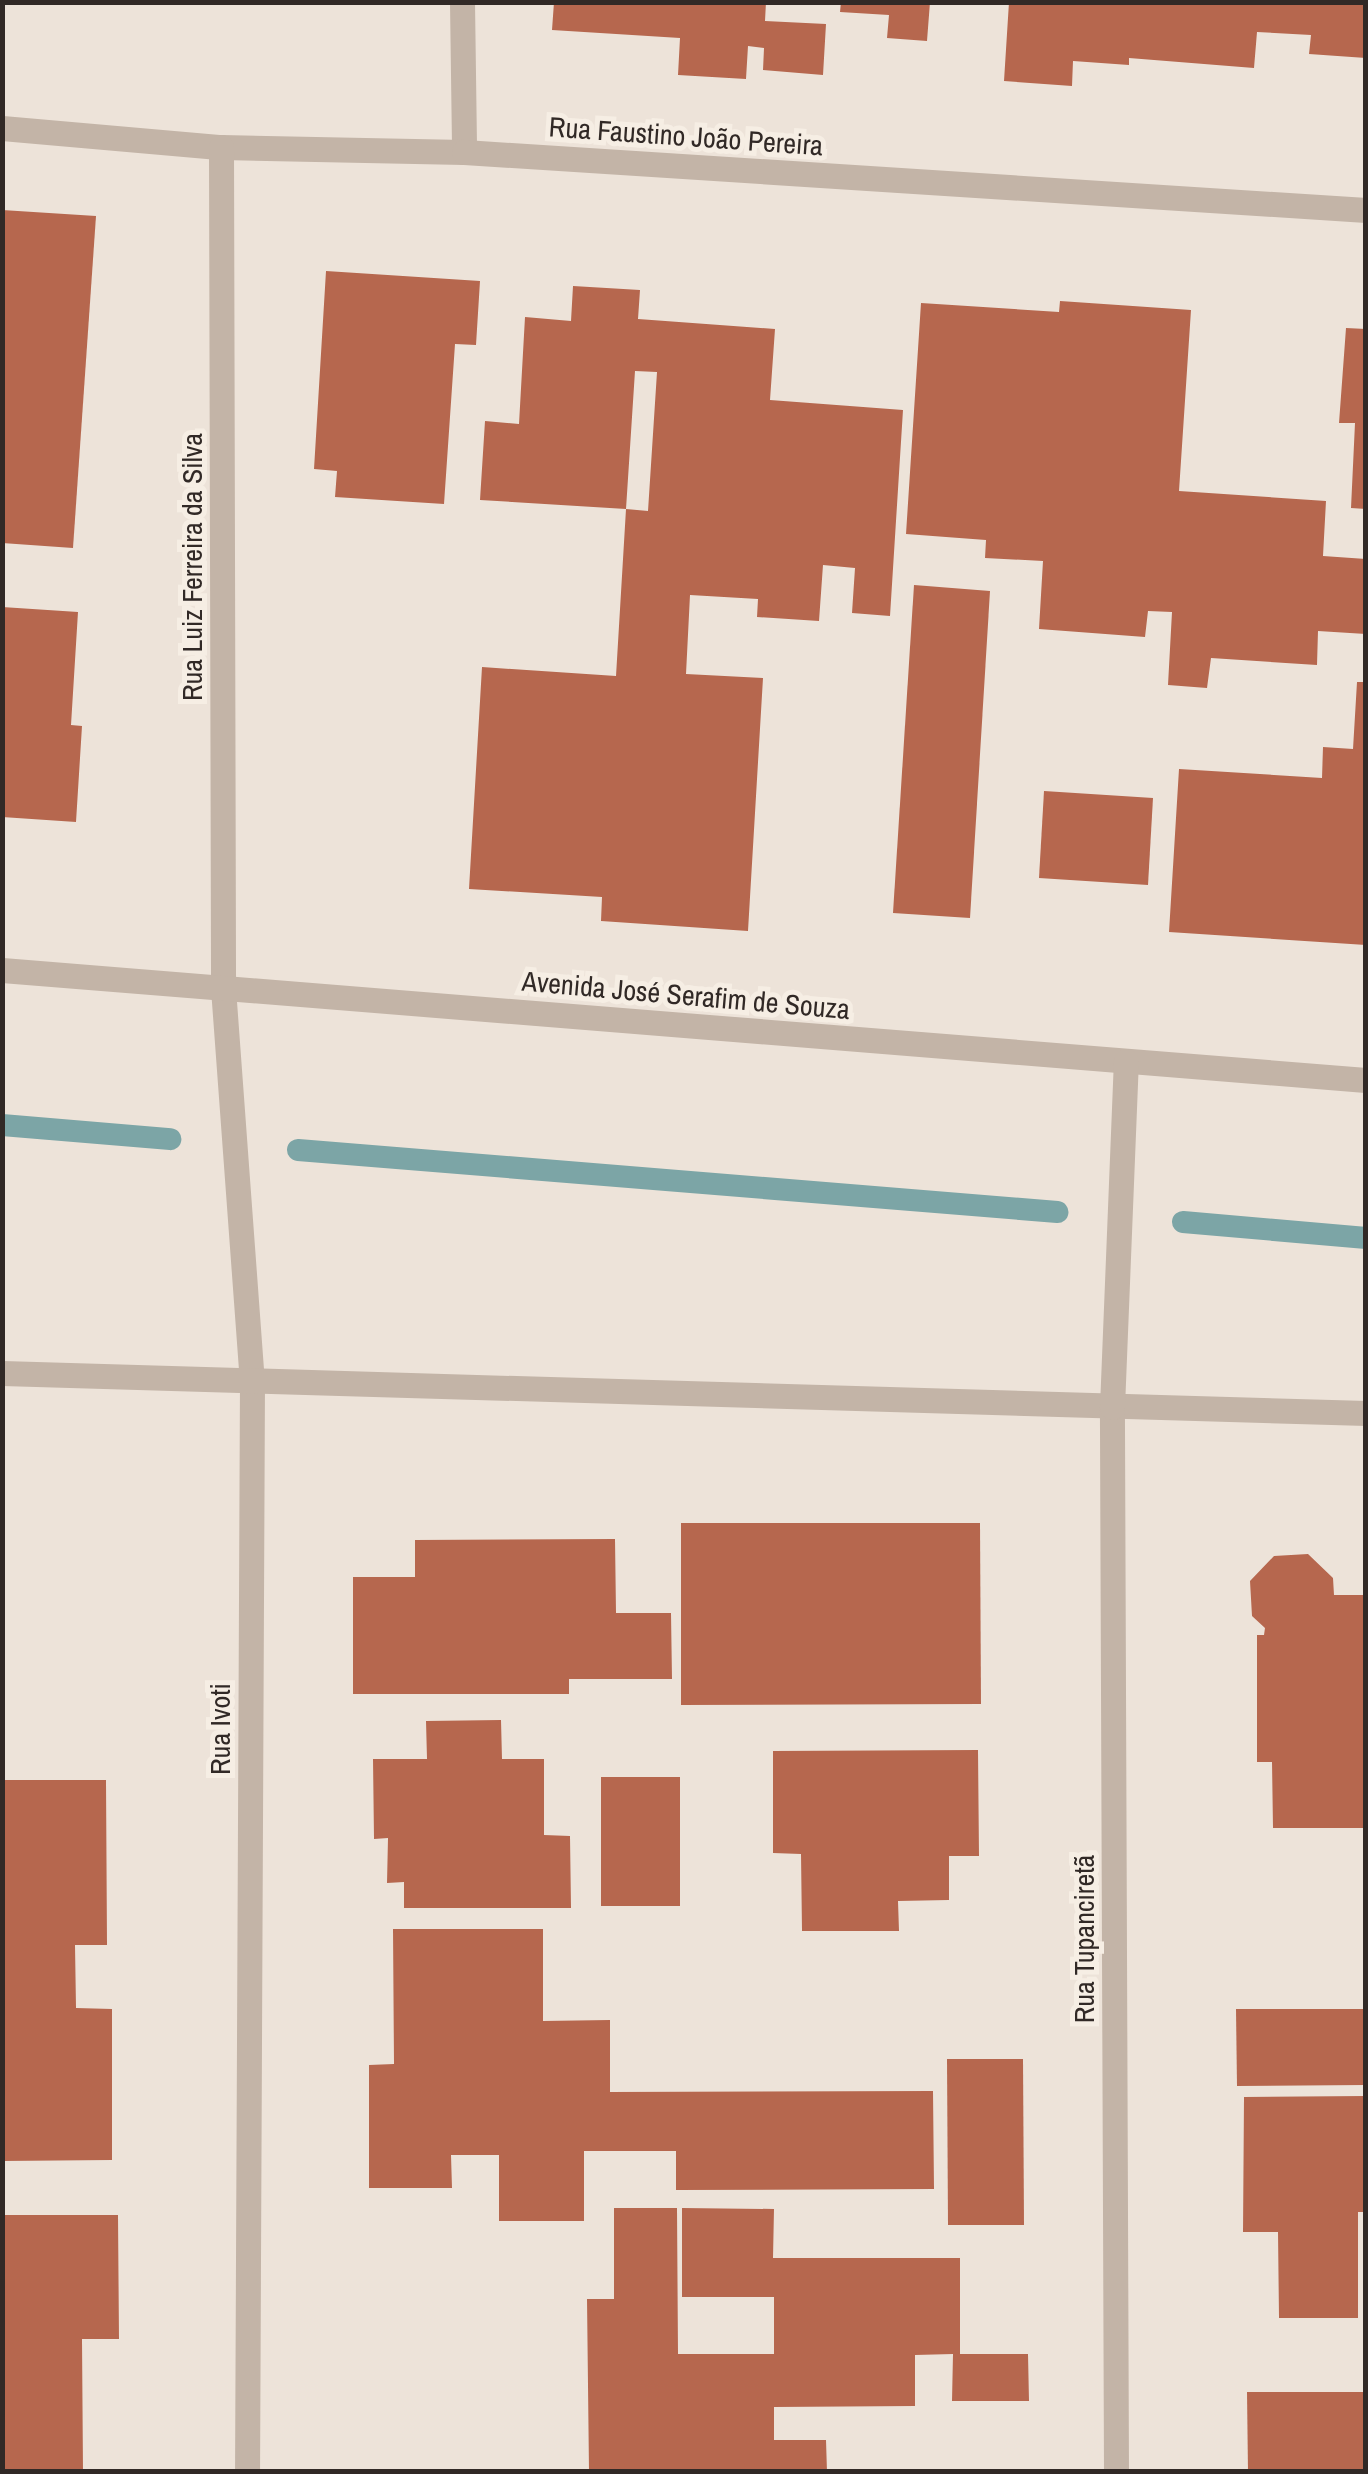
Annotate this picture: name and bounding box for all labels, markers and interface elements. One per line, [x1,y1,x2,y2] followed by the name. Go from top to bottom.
[548,110,824,162] street label: Rua Faustino João Pereira
[175,433,209,701] street label: Rua Luiz Ferreira da Silva
[521,964,851,1026] street label: Avenida José Serafim de Souza
[203,1683,237,1775] street label: Rua Ivoti
[1067,1854,1101,2024] street label: Rua Tupanciretã

